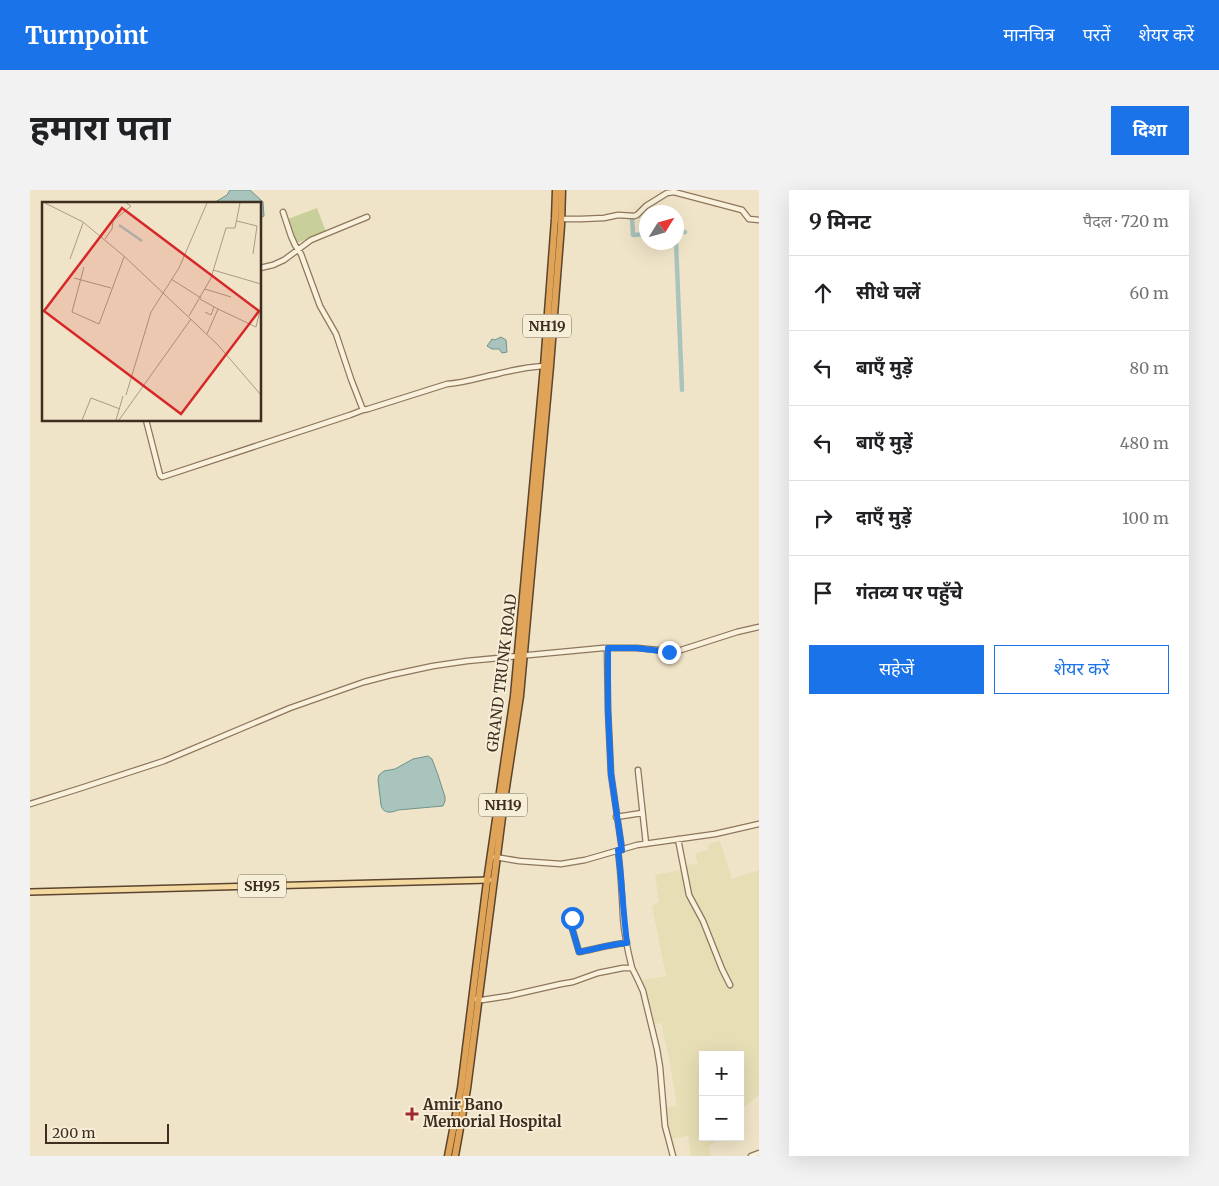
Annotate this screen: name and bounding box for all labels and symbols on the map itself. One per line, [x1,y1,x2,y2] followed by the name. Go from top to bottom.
[42,202,261,421] inset map
[639,205,684,250] north arrow
[523,314,571,338] road number: NH19
[482,593,521,753] street label: GRAND TRUNK ROAD
[658,641,681,664] route end
[479,794,527,816] road number: NH19
[238,874,286,898] road number: SH95
[561,907,584,930] route start
[422,1095,562,1131] place label: Amir Bano Memorial Hospital
[405,1107,419,1121] marker: Amir Bano Memorial Hospital
[45,1121,169,1144] scale bar

